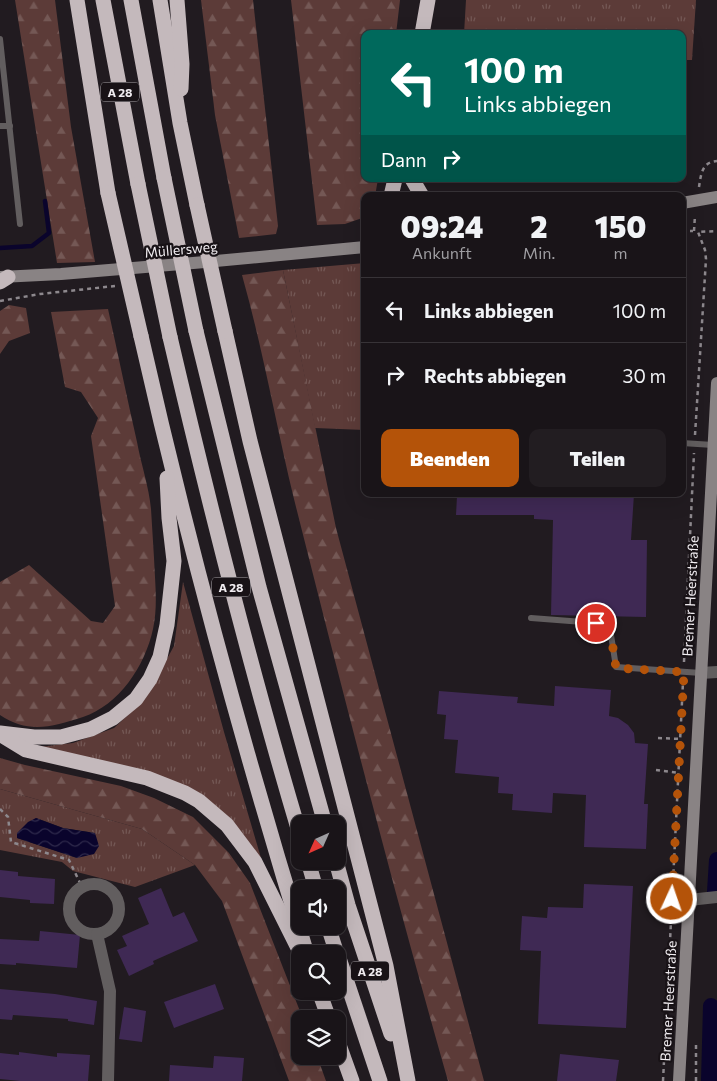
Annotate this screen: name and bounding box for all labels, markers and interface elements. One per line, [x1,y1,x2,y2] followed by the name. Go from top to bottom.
[464,47,564,90] text: 100 m
[381,50,446,115] icon: left
[101,82,139,101] road number: A 28
[464,90,612,117] text: Links abbiegen
[437,145,465,173] icon: right
[381,148,427,171] text: Dann
[400,207,483,244] text: 09:24
[530,207,548,244] text: 2
[595,207,646,244] text: 150
[144,237,219,261] street label: Müllersweg
[412,243,472,262] text: Ankunft
[523,243,555,262] text: Min.
[614,243,628,262] text: m
[381,296,409,324] icon: left
[424,299,554,322] text: Links abbiegen
[613,299,666,322] text: 100 m
[381,361,409,389] icon: right
[424,364,566,387] text: Rechts abbiegen
[623,364,666,387] text: 30 m
[381,429,519,487] button: Beenden
[529,429,666,487] button: Teilen
[678,535,702,657] street label: Bremer Heerstraße
[212,578,250,596] road number: A 28
[575,602,617,644] pin
[582,609,610,637] icon: arrive
[291,815,346,870] north arrow
[291,815,346,1065] map controls
[645,872,697,924] position arrow
[291,880,346,935] button: sound
[656,940,680,1062] street label: Bremer Heerstraße
[291,945,346,1000] button: search
[351,961,389,980] road number: A 28
[291,1010,346,1065] button: layers

